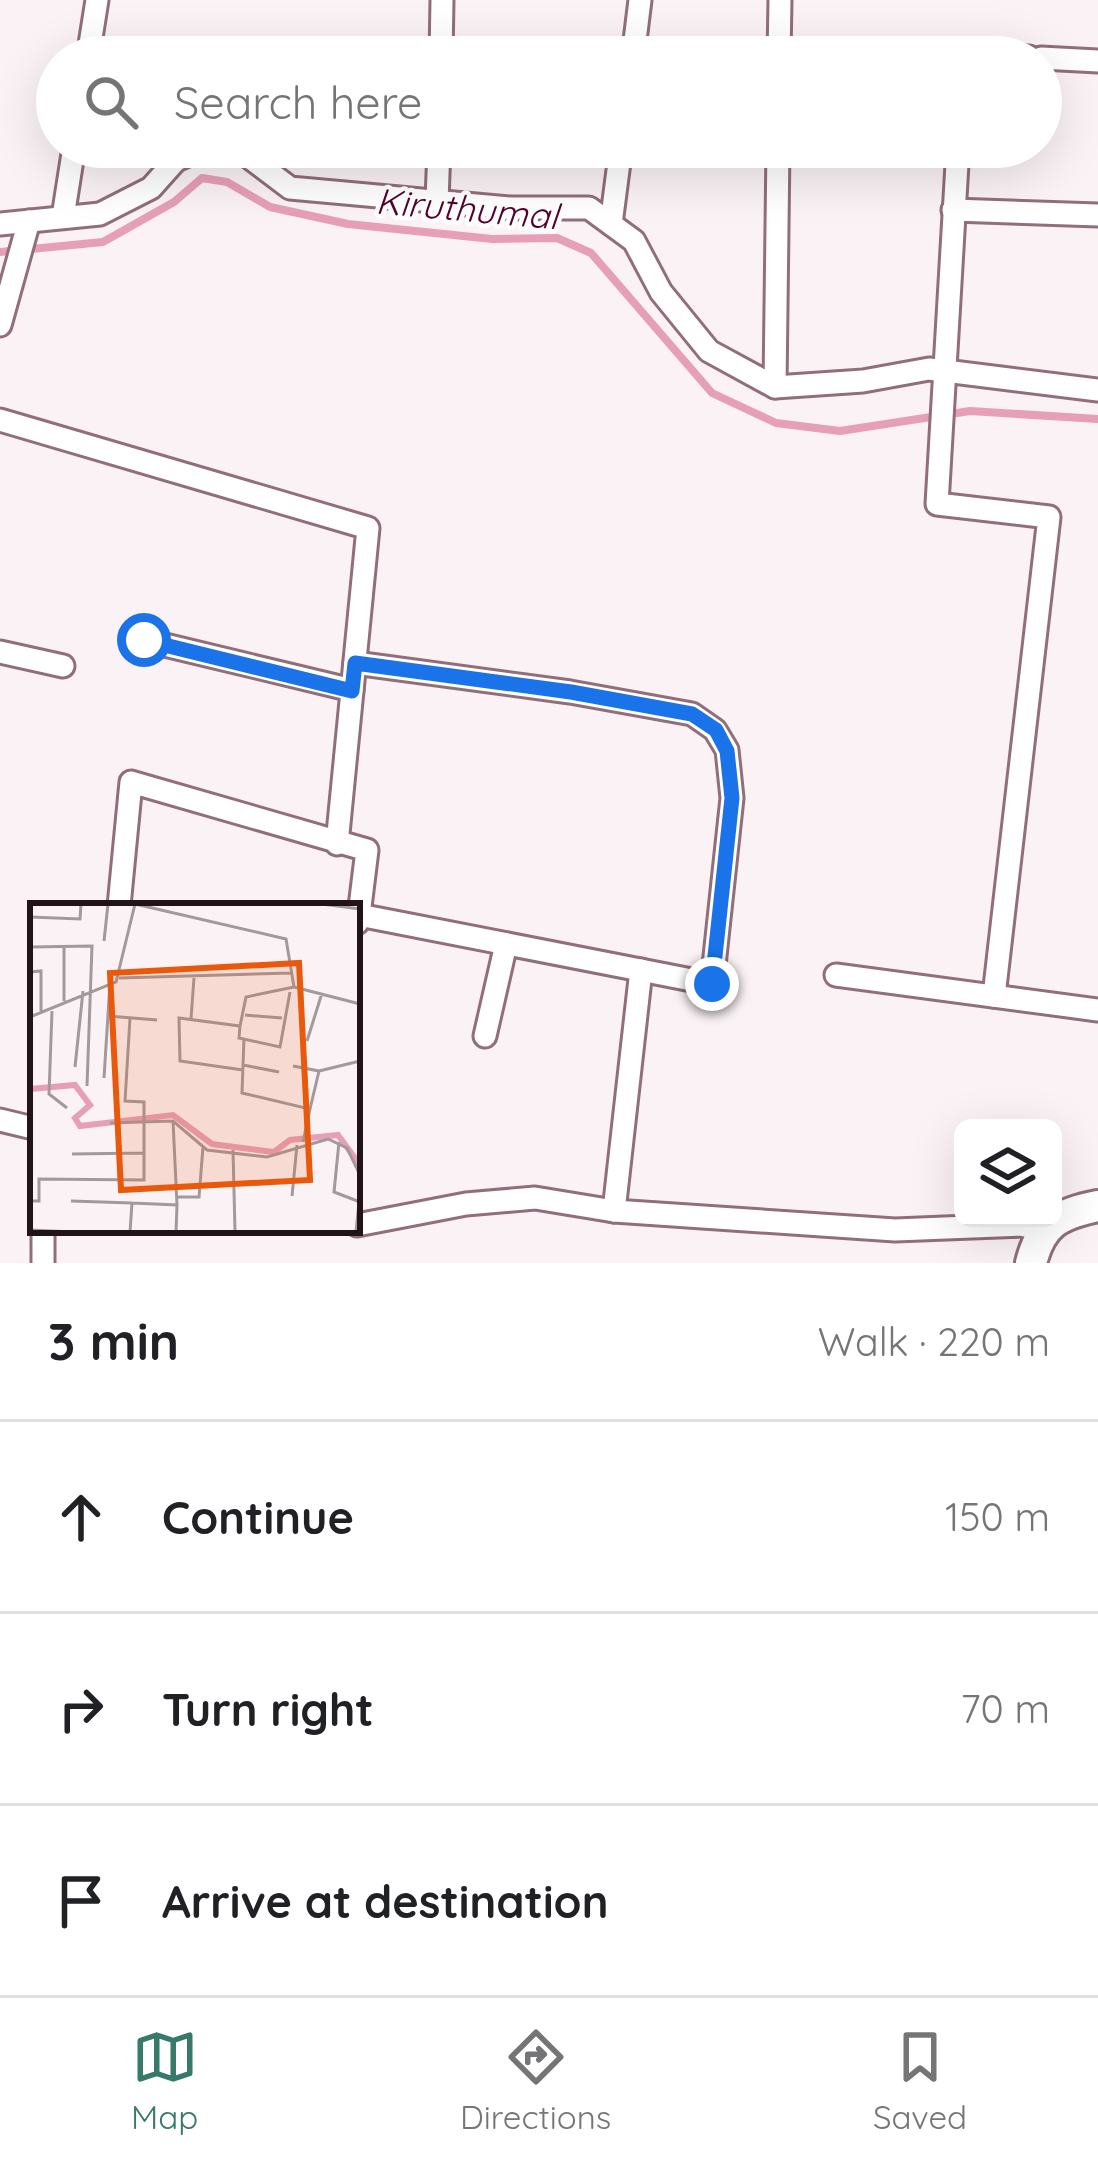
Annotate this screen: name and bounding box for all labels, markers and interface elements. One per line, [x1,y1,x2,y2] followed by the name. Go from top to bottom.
[36,36,1062,168] search box
[78,69,144,135] icon: search
[174,74,422,130] text: Search here
[374,178,564,239] water label: Kiruthumal
[117,613,171,667] route start
[30,903,360,1233] inset map
[685,957,739,1011] route end
[954,1119,1062,1227] map controls
[954,1119,1062,1227] button: layers
[48,1309,179,1373] text: 3 min
[818,1317,1050,1366] text: Walk · 220 m
[48,1484,114,1550] icon: ahead
[162,1489,354,1545] text: Continue
[945,1492,1050,1541] text: 150 m
[48,1676,114,1742] icon: right
[162,1681,374,1737] text: Turn right
[961,1684,1050,1733] text: 70 m
[48,1868,114,1934] icon: arrive
[162,1873,608,1929] text: Arrive at destination
[131,2024,198,2137] tab: Map
[460,2024,611,2137] tab: Directions
[873,2024,967,2137] tab: Saved

